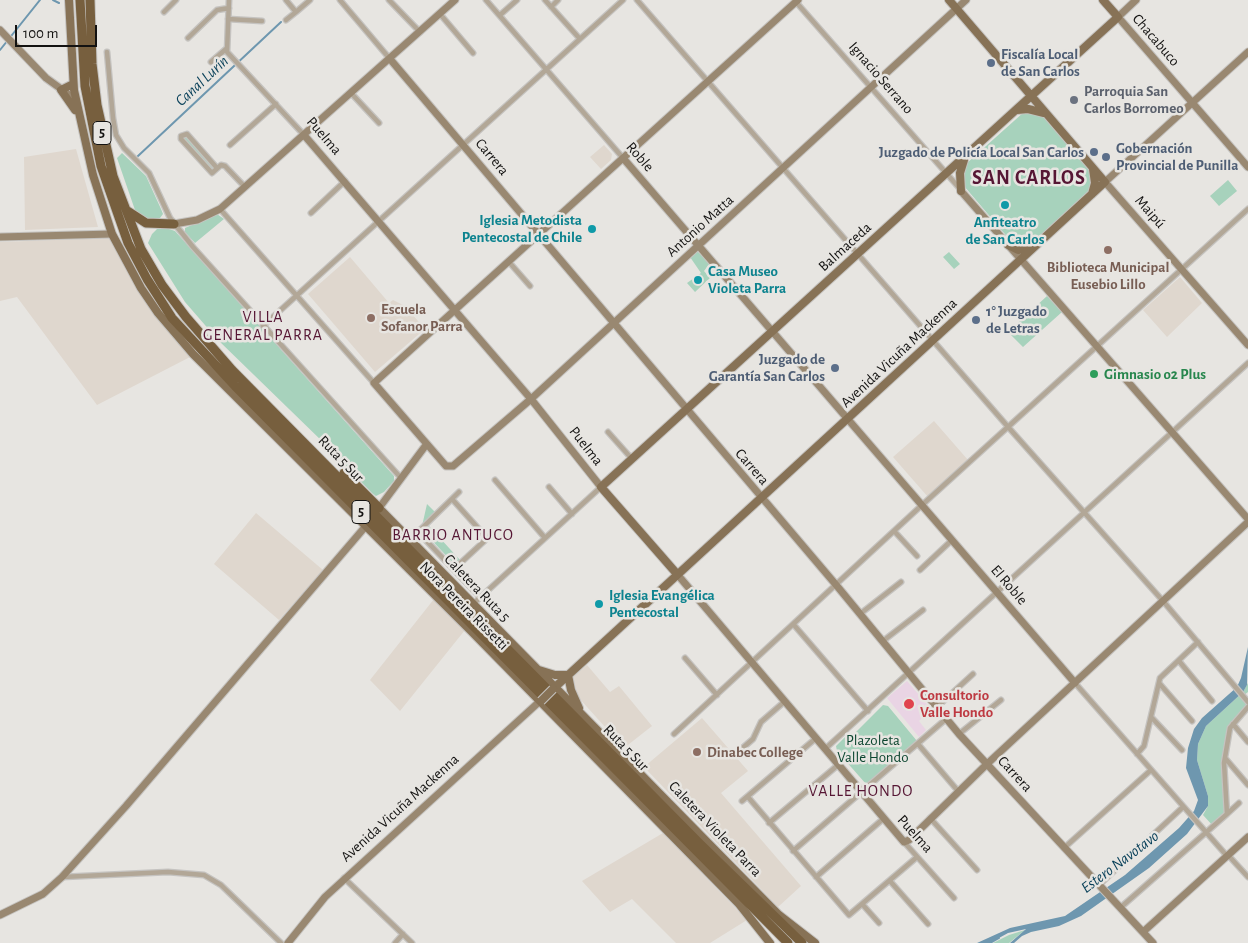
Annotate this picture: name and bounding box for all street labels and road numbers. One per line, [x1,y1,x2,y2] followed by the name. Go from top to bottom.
[1128,10,1184,70] street label: Chacabuco
[845,38,917,118] street label: Ignacio Serrano
[303,113,345,159] street label: Puelma
[93,122,111,144] road number: 5
[471,135,513,179] street label: Carrera
[622,138,658,176] street label: Roble
[663,191,737,261] street label: Antonio Matta
[1131,192,1169,232] street label: Maipú
[815,219,875,275] street label: Balmaceda
[837,294,961,412] street label: Avenida Vicuña Mackenna
[565,423,607,469] street label: Puelma
[314,432,368,486] street label: Ruta 5 Sur
[731,445,773,489] street label: Carrera
[352,501,370,524] road number: 5
[440,550,514,626] street label: Caletera Ruta 5
[416,558,512,654] street label: Nora Pereira Rissetti
[987,561,1031,609] street label: El Roble
[599,721,653,775] street label: Ruta 5 Sur
[337,750,463,866] street label: Avenida Vicuña Mackenna
[994,752,1036,796] street label: Carrera
[665,777,765,881] street label: Caletera Violeta Parra
[893,811,937,857] street label: Puelma

